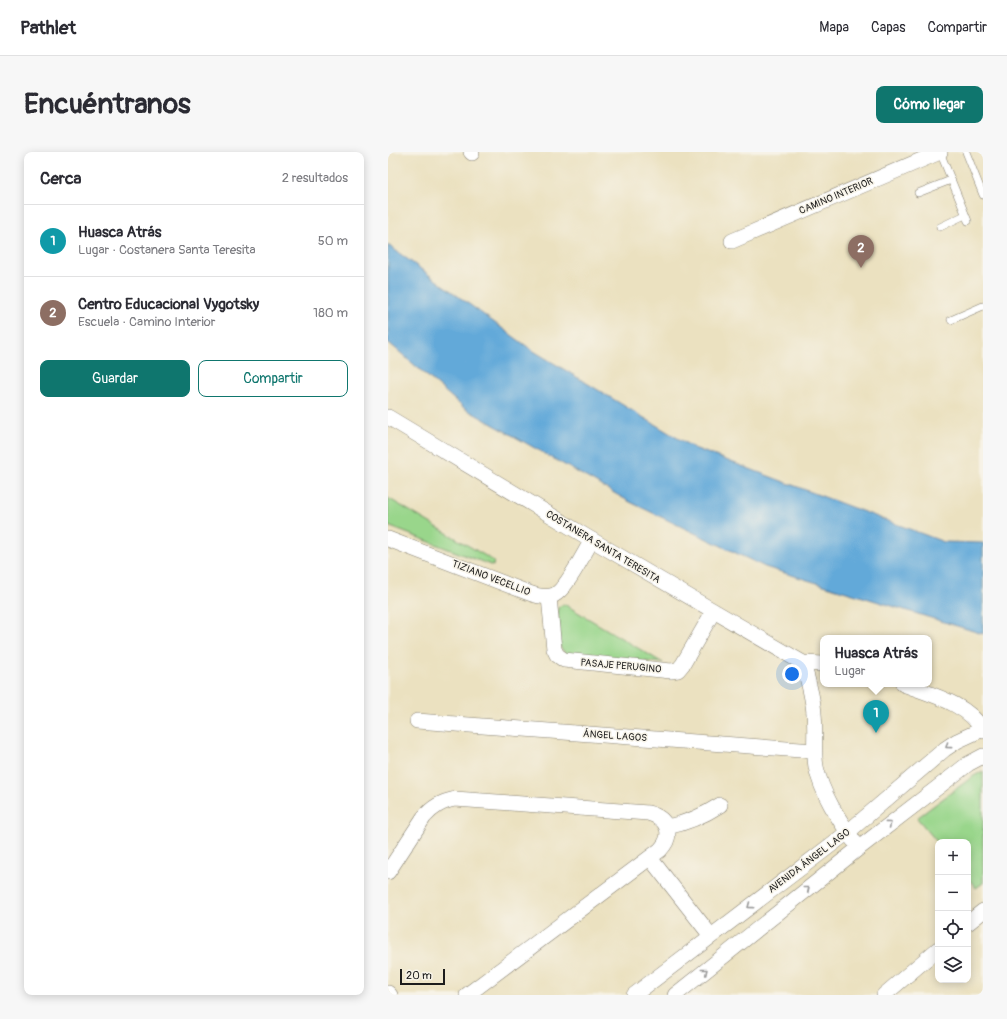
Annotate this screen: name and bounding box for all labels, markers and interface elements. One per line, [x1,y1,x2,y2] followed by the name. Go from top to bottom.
[20,16,76,40] text: Pathlet
[819,19,849,36] text: Mapa
[871,19,906,36] text: Capas
[928,19,987,36] text: Compartir
[876,86,983,123] button: Cómo llegar
[24,87,191,122] text: Encuéntranos
[40,168,81,189] text: Cerca
[282,170,348,186] text: 2 resultados
[797,175,875,217] street label: CAMINO INTERIOR
[78,223,161,242] text: Huasca Atrás
[50,233,56,249] text: 1
[318,233,348,249] text: 50 m
[848,235,874,268] pin: 2
[78,242,256,258] text: Lugar · Costanera Santa Teresita
[78,295,259,314] text: Centro Educacional Vygotsky
[49,305,57,321] text: 2
[313,305,348,321] text: 180 m
[78,314,215,330] text: Escuela · Camino Interior
[40,360,190,397] button: Guardar
[198,360,348,397] button: Compartir
[544,508,663,586] street label: COSTANERA SANTA TERESITA
[450,558,532,598] street label: TIZIANO VECELLIO
[820,635,932,687] popup
[834,644,918,663] text: Huasca Atrás
[580,656,662,676] street label: PASAJE PERUGINO
[834,663,865,679] text: Lugar
[782,664,802,684] your location
[863,700,889,733] pin: 1
[583,727,648,744] street label: ÁNGEL LAGOS
[946,742,953,749] one-way arrow
[885,822,892,829] one-way arrow
[765,826,852,896] street label: AVENIDA ÁNGEL LAGO
[935,839,971,983] map controls
[935,839,971,875] button: +
[935,875,971,911] button: −
[802,887,809,894] one-way arrow
[747,902,754,909] one-way arrow
[935,911,971,947] button: locate
[935,947,971,983] button: layers
[400,967,445,986] scale bar
[701,968,708,975] one-way arrow
[406,969,432,982] text: 20 m

